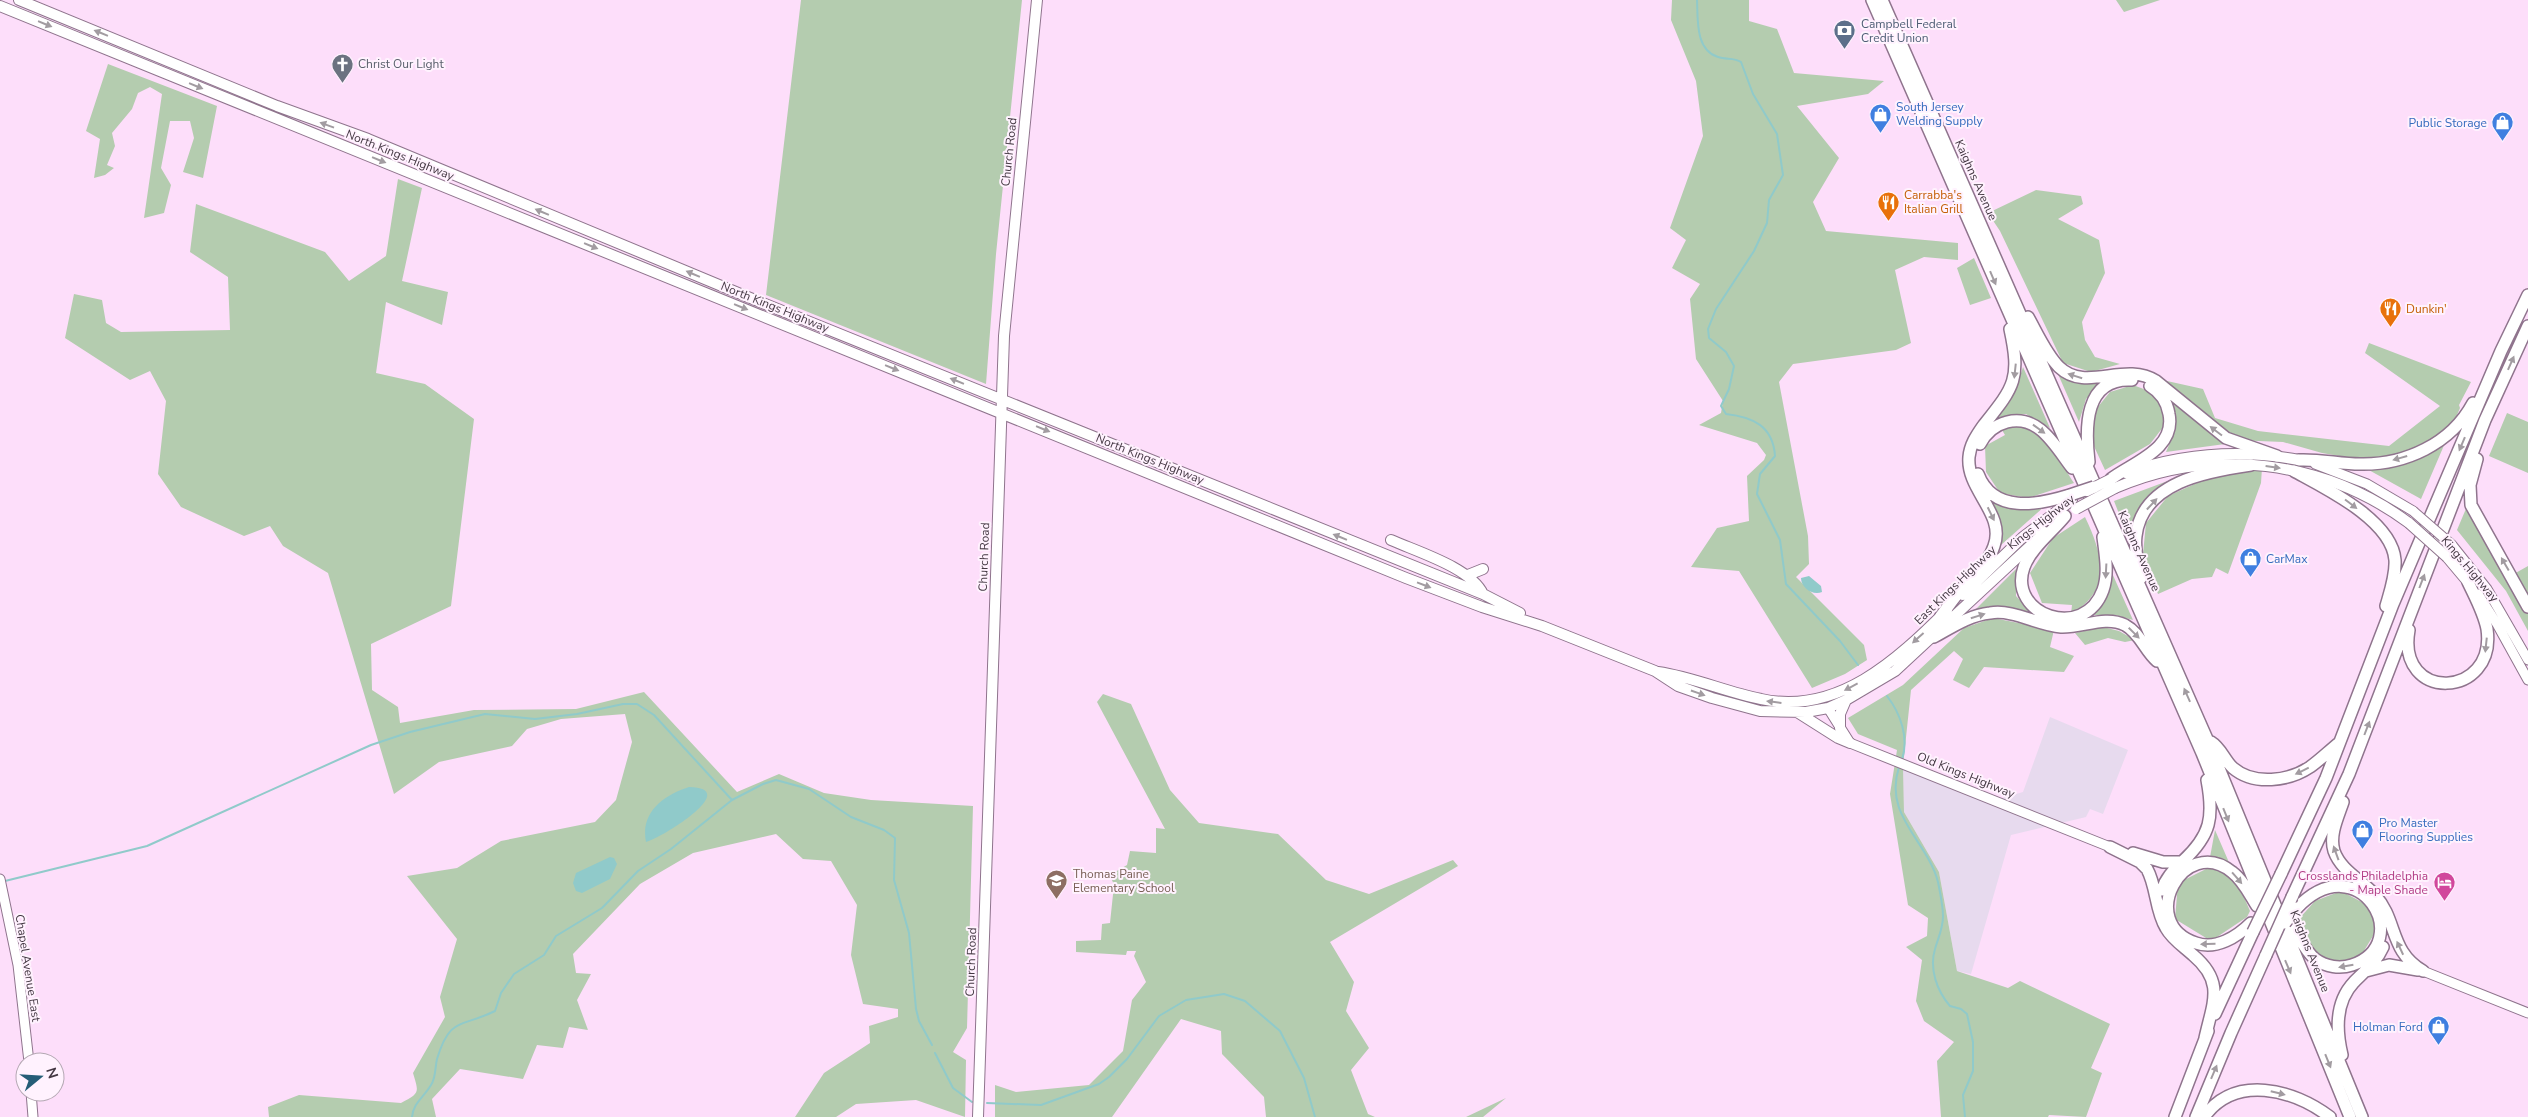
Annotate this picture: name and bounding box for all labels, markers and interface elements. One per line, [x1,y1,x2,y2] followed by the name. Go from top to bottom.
[1861,16,1957,46] place label: Campbell Federal Credit Union
[1833,19,1857,50] bank icon: Campbell Federal Credit Union
[38,21,52,29] one-way arrow
[94,29,109,37] one-way arrow
[330,52,354,83] church icon: Christ Our Light
[358,56,444,72] place label: Christ Our Light
[189,82,203,90] one-way arrow
[1896,99,1984,129] place label: South Jersey Welding Supply
[1868,102,1892,133] shop icon: South Jersey Welding Supply
[2491,111,2515,142] shop icon: Public Storage
[2409,115,2487,131] place label: Public Storage
[997,117,1021,187] street label: Church Road
[319,121,334,129] one-way arrow
[344,126,457,184] street label: North Kings Highway
[1951,137,2001,223] street label: Kaighns Avenue
[372,156,386,164] one-way arrow
[1904,187,1964,217] place label: Carrabba's Italian Grill
[1876,190,1900,221] restaurant icon: Carrabba's Italian Grill
[535,207,549,215] one-way arrow
[584,242,599,250] one-way arrow
[685,270,700,277] one-way arrow
[1990,271,1998,285] one-way arrow
[719,278,832,336] street label: North Kings Highway
[2378,297,2402,328] restaurant icon: Dunkin'
[2406,301,2447,317] place label: Dunkin'
[734,304,748,312] one-way arrow
[2507,356,2515,370] one-way arrow
[2011,363,2019,379] one-way arrow
[885,364,900,372] one-way arrow
[2067,371,2082,379] one-way arrow
[950,376,964,384] one-way arrow
[2032,424,2046,434] one-way arrow
[1036,425,1051,433] one-way arrow
[2210,426,2223,437] one-way arrow
[1094,430,1207,488] street label: North Kings Highway
[2457,437,2465,452] one-way arrow
[2392,455,2407,463] one-way arrow
[2265,463,2281,471] one-way arrow
[2004,490,2079,553] street label: Kings Highway
[2146,498,2158,510] one-way arrow
[2344,499,2357,510] one-way arrow
[1987,507,1995,522] one-way arrow
[2114,508,2164,594] street label: Kaighns Avenue
[975,522,993,592] street label: Church Road
[1333,532,1348,540] one-way arrow
[2438,533,2503,606] street label: Kings Highway
[1911,541,2000,628] street label: East Kings Highway
[2238,547,2262,578] shop icon: CarMax
[2266,551,2308,567] place label: CarMax
[2501,556,2509,571] one-way arrow
[2101,563,2109,579] one-way arrow
[2418,573,2426,588] one-way arrow
[1417,582,1432,589] one-way arrow
[1971,611,1986,619] one-way arrow
[2128,627,2140,639] one-way arrow
[1912,632,1925,643] one-way arrow
[2482,637,2490,653] one-way arrow
[1844,683,1858,691] one-way arrow
[2182,688,2190,702] one-way arrow
[1690,690,1705,697] one-way arrow
[1766,697,1782,705] one-way arrow
[2363,721,2371,736] one-way arrow
[1915,748,2018,802] street label: Old Kings Highway
[2295,767,2309,775] one-way arrow
[2223,808,2231,822] one-way arrow
[2379,815,2473,845] place label: Pro Master Flooring Supplies
[2351,818,2375,849] shop icon: Pro Master Flooring Supplies
[2332,845,2340,860] one-way arrow
[1073,866,1175,896] place label: Thomas Paine Elementary School
[2298,868,2428,898] place label: Crosslands Philadelphia - Maple Shade
[1045,869,1069,900] school or university icon: Thomas Paine Elementary School
[2232,871,2243,884] one-way arrow
[2432,871,2456,902] hotel icon: Crosslands Philadelphia - Maple Shade
[2286,908,2334,994] street label: Kaighns Avenue
[12,913,45,1024] street label: Chapel Avenue East
[962,927,980,997] street label: Church Road
[2200,940,2216,948] one-way arrow
[2396,941,2404,955] one-way arrow
[2285,960,2293,974] one-way arrow
[2337,962,2353,970] one-way arrow
[2427,1015,2451,1046] shop icon: Holman Ford
[2353,1019,2423,1035] place label: Holman Ford
[15,1052,65,1102] north arrow
[2324,1054,2332,1068] one-way arrow
[2210,1064,2218,1079] one-way arrow
[41,1065,63,1081] text: N
[2270,1090,2285,1098] one-way arrow

